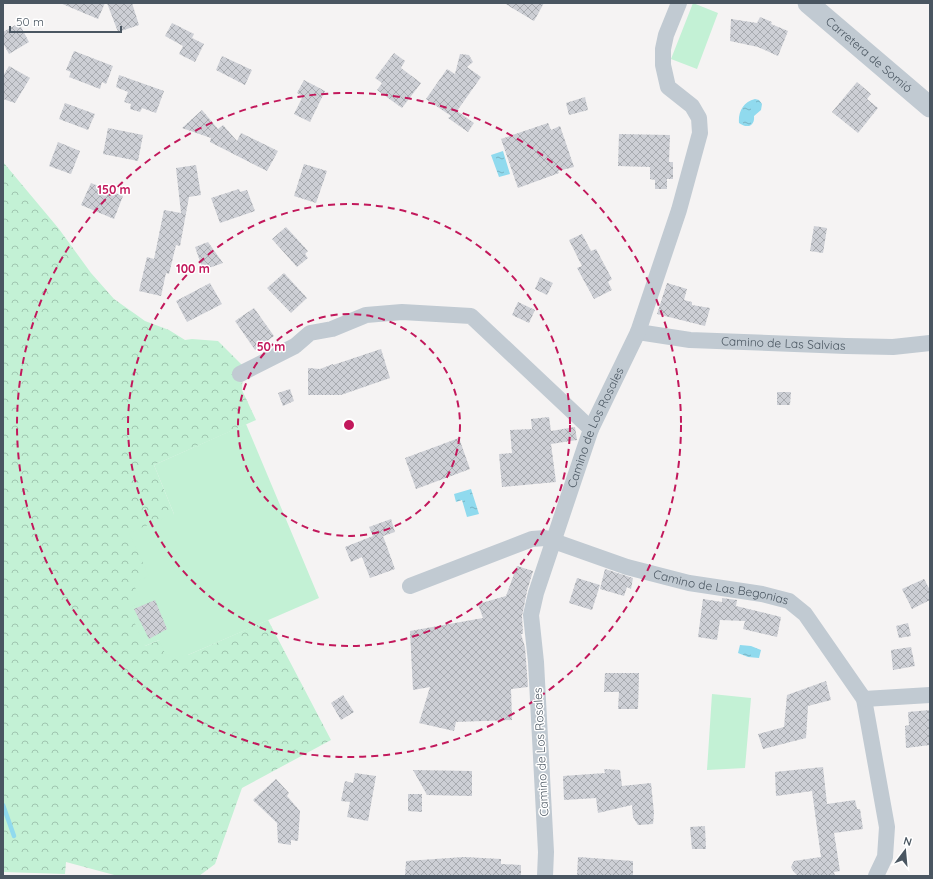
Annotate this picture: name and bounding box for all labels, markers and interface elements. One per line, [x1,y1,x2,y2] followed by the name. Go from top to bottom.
[10,8,121,34] scale bar
[16,14,44,29] text: 50 m
[823,14,915,96] street label: Carretera de Somió
[97,182,131,197] text: 150 m
[176,261,210,276] text: 100 m
[721,333,846,353] street label: Camino de Las Salvias
[257,339,285,354] text: 50 m
[564,364,627,490] street label: Camino de Los Rosales
[342,418,356,432] centre of rings
[652,566,791,608] street label: Camino de Las Begonias
[530,687,551,817] street label: Camino de Los Rosales
[885,831,925,871] north arrow
[902,834,914,849] text: N

